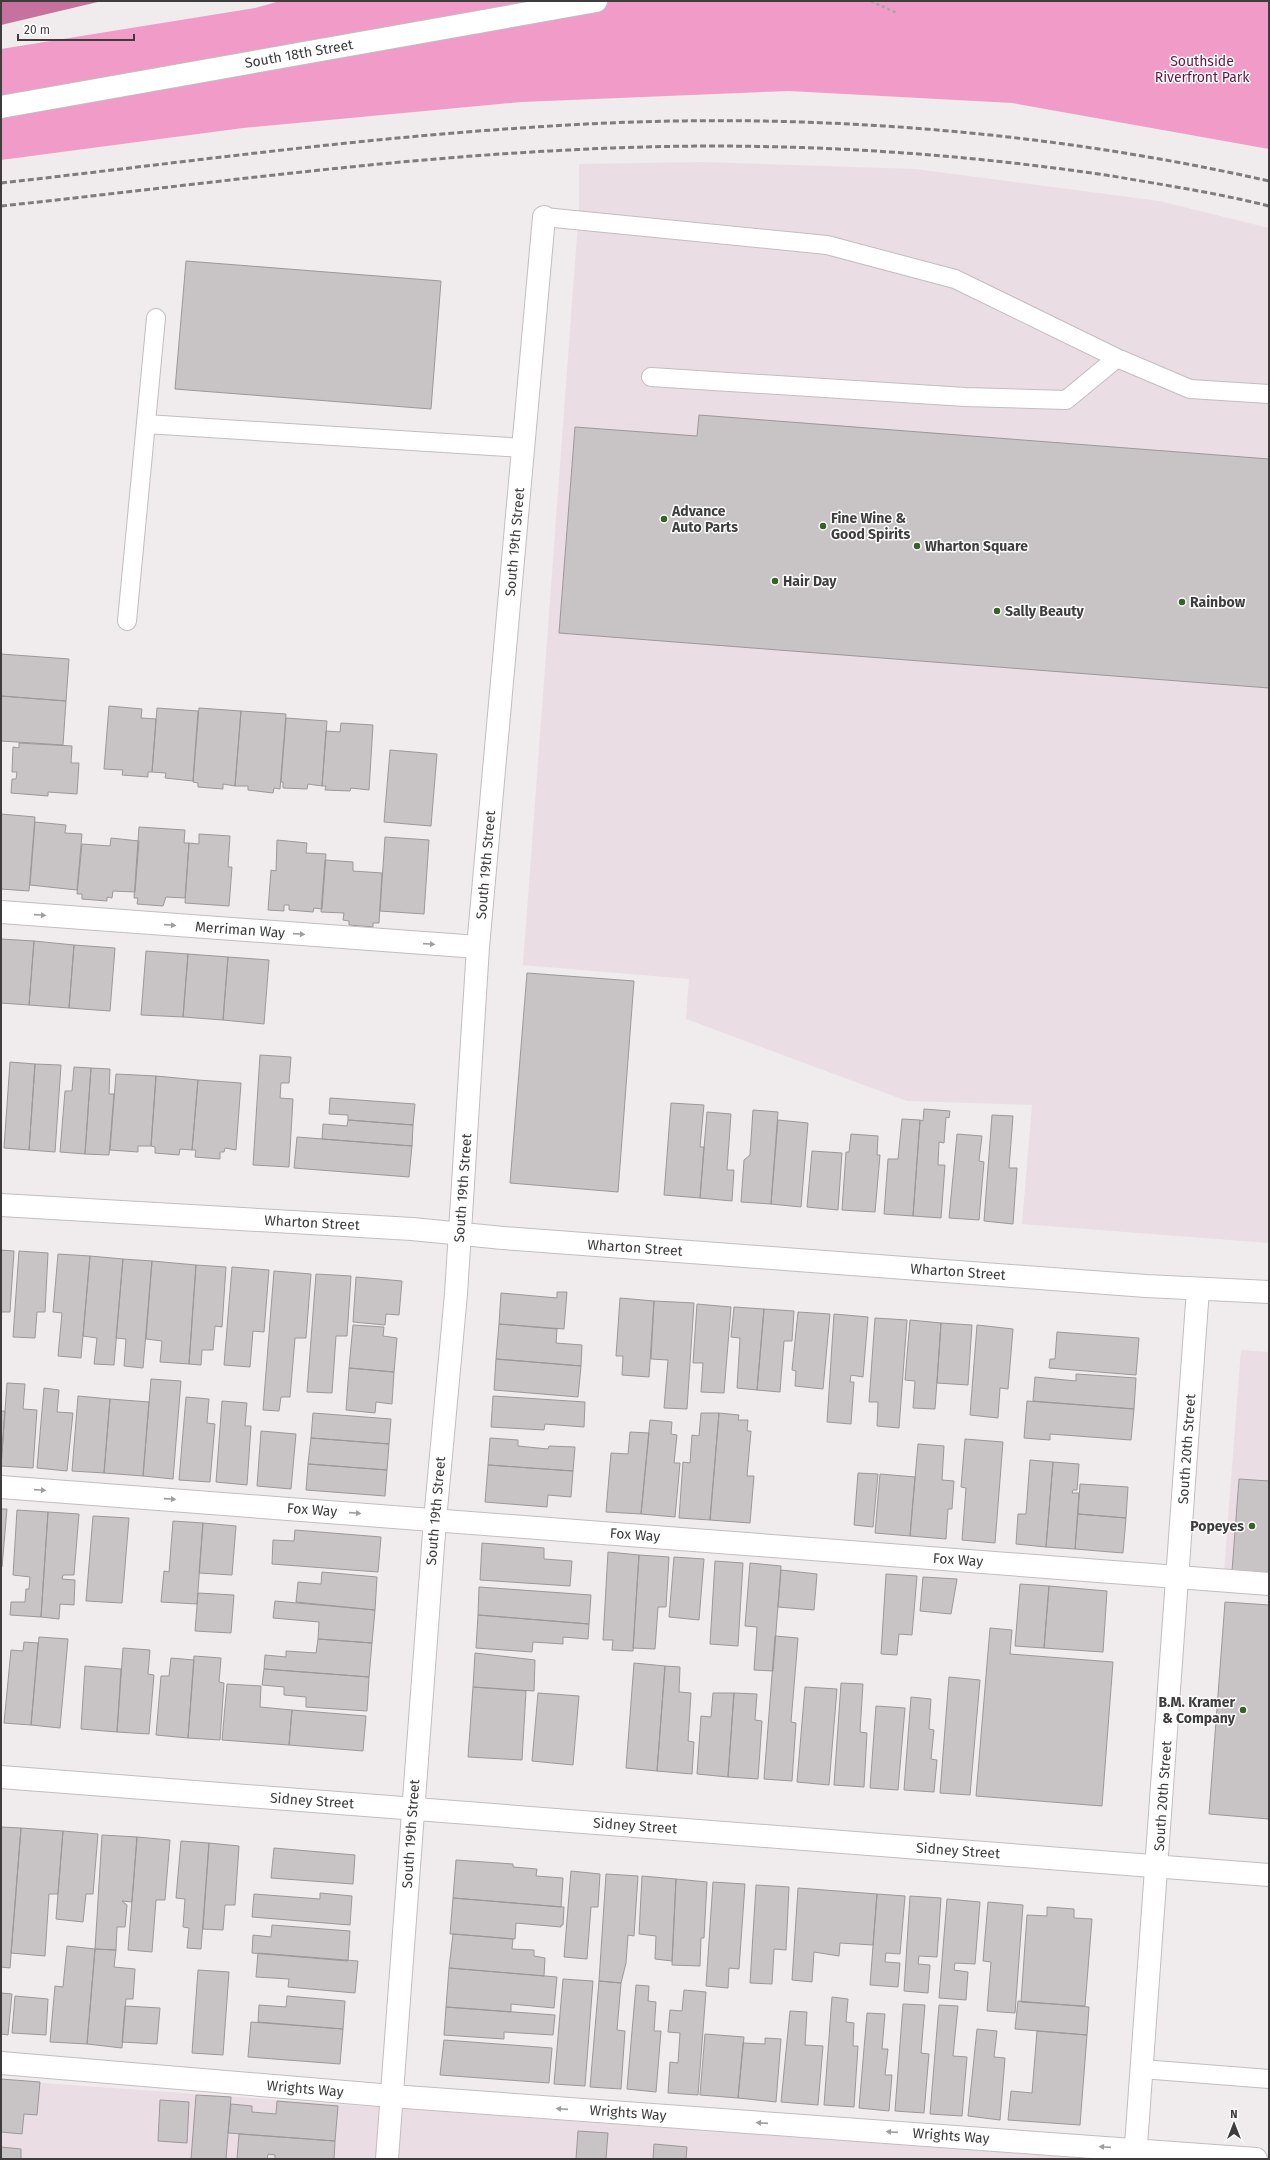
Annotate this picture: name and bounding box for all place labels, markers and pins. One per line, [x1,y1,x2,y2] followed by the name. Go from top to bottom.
[671,503,738,536] place label: Advance Auto Parts
[831,510,910,543] place label: Fine Wine & Good Spirits
[659,514,669,524] marker: Advance Auto Parts
[818,521,828,531] marker: Fine Wine & Good Spirits
[925,538,1028,555] place label: Wharton Square
[912,541,922,551] marker: Wharton Square
[783,573,837,590] place label: Hair Day
[770,576,780,586] marker: Hair Day
[1190,594,1246,611] place label: Rainbow
[1177,597,1187,607] marker: Rainbow
[1005,603,1085,620] place label: Sally Beauty
[992,606,1002,616] marker: Sally Beauty
[1190,1518,1244,1535] place label: Popeyes
[1247,1521,1257,1531] marker: Popeyes
[1158,1694,1236,1727] place label: B.M. Kramer & Company
[1238,1705,1248,1715] marker: B.M. Kramer & Company

